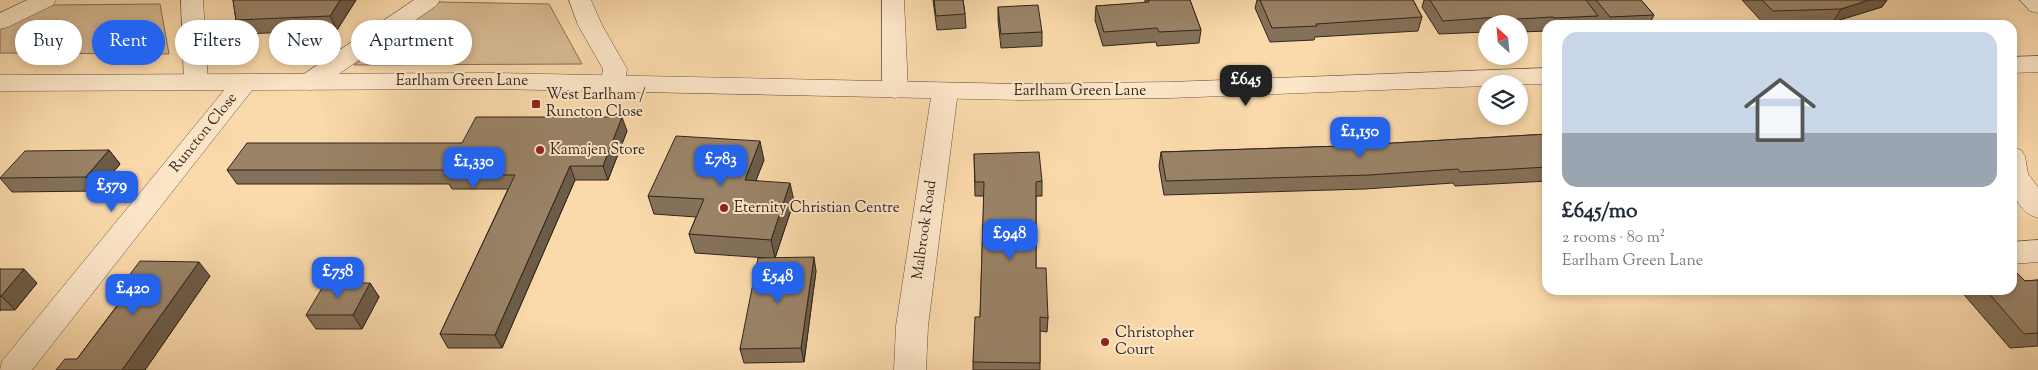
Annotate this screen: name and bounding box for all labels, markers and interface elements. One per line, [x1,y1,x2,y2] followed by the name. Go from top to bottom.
[1478,15,1528,65] north arrow
[1478,15,1528,125] map controls
[15,20,82,65] chip: Buy
[92,20,165,65] chip: Rent
[175,20,259,65] chip: Filters
[269,20,341,65] chip: New
[351,20,472,65] chip: Apartment
[1216,64,1276,107] pin: £645
[1735,65,1825,155] icon: home
[1231,69,1261,92] text: £645
[396,71,528,92] street label: Earlham Green Lane
[1478,75,1528,125] button: layers
[1014,81,1146,102] street label: Earlham Green Lane
[546,85,645,123] place label: West Earlham / Runcton Close
[165,89,243,177] street label: Runcton Close
[530,98,542,110] marker: West Earlham / Runcton Close
[1319,116,1401,159] pin: £1,150
[1341,121,1379,144] text: £1,150
[550,140,645,161] place label: Kamajen Store
[534,144,546,156] marker: Kamajen Store
[691,144,751,187] pin: £783
[433,146,515,189] pin: £1,330
[705,149,737,172] text: £783
[454,151,494,174] text: £1,330
[82,170,142,213] pin: £579
[97,175,127,198] text: £579
[908,178,942,281] street label: Malbrook Road
[1562,197,1637,227] text: £645/mo
[734,198,900,219] place label: Eternity Christian Centre
[718,202,730,214] marker: Eternity Christian Centre
[980,218,1040,261] pin: £948
[994,223,1026,246] text: £948
[1562,227,1665,250] text: 2 rooms · 80 m²
[1562,250,1703,273] text: Earlham Green Lane
[308,256,368,299] pin: £758
[323,261,353,284] text: £758
[748,262,808,304] pin: £548
[763,266,793,289] text: £548
[103,274,163,316] pin: £420
[117,278,149,301] text: £420
[1115,323,1195,361] place label: Christopher Court
[1099,336,1111,348] marker: Christopher Court

